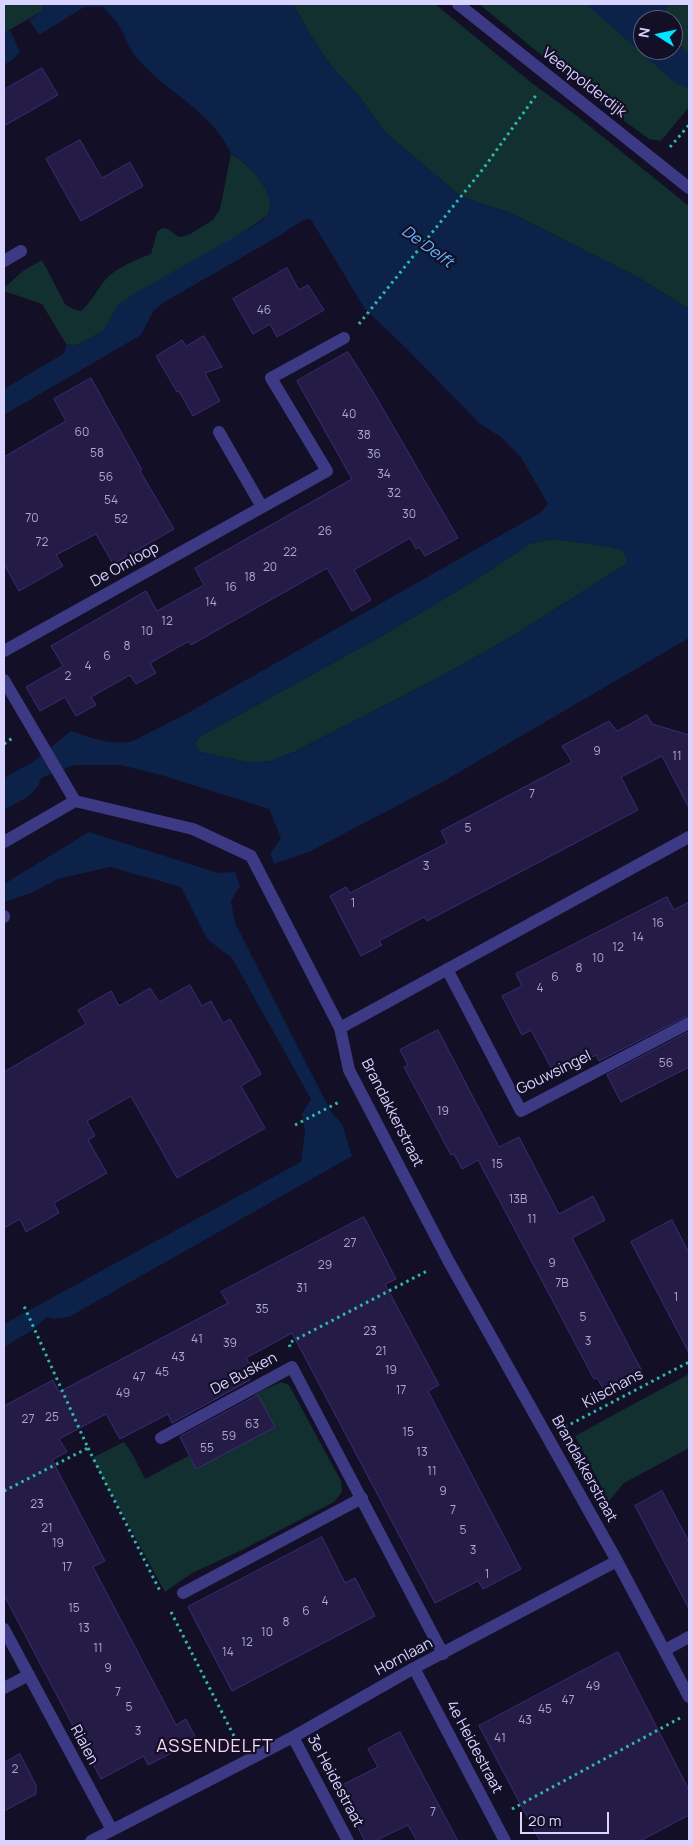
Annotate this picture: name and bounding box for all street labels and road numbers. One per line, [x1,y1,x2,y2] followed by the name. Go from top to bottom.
[538,44,630,122] street label: Veenpolderdijk
[88,539,162,591] street label: De Omloop
[514,1047,594,1099] street label: Gouwsingel
[357,1056,427,1170] street label: Brandakkerstraat
[208,1349,280,1399] street label: De Busken
[580,1366,646,1412] street label: Kilschans
[547,1413,621,1525] street label: Brandakkerstraat
[372,1634,436,1680] street label: Hornlaan
[442,1698,506,1796] street label: 4e Heidestraat
[66,1722,102,1768] street label: Rialen
[303,1732,367,1830] street label: 3e Heidestraat

